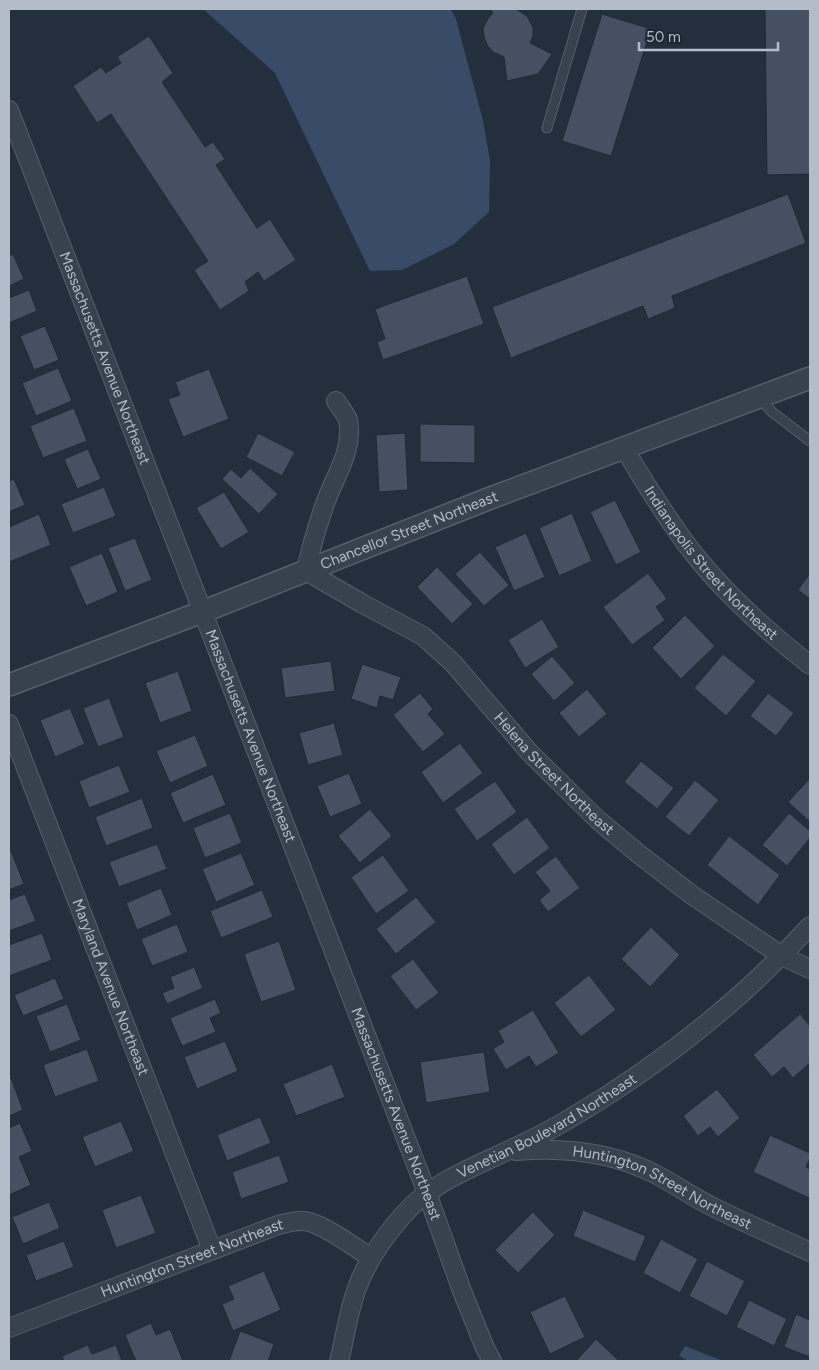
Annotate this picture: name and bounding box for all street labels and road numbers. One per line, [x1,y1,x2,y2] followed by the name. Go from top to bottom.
[56,249,154,467] street label: Massachusetts Avenue Northeast
[640,483,782,644] street label: Indianapolis Street Northeast
[318,487,501,573] street label: Chancellor Street Northeast
[201,627,300,845] street label: Massachusetts Avenue Northeast
[490,709,618,839] street label: Helena Street Northeast
[68,896,153,1078] street label: Maryland Avenue Northeast
[347,1005,445,1223] street label: Massachusetts Avenue Northeast
[454,1070,640,1182] street label: Venetian Boulevard Northeast
[572,1142,755,1233] street label: Huntington Street Northeast
[98,1215,285,1301] street label: Huntington Street Northeast

